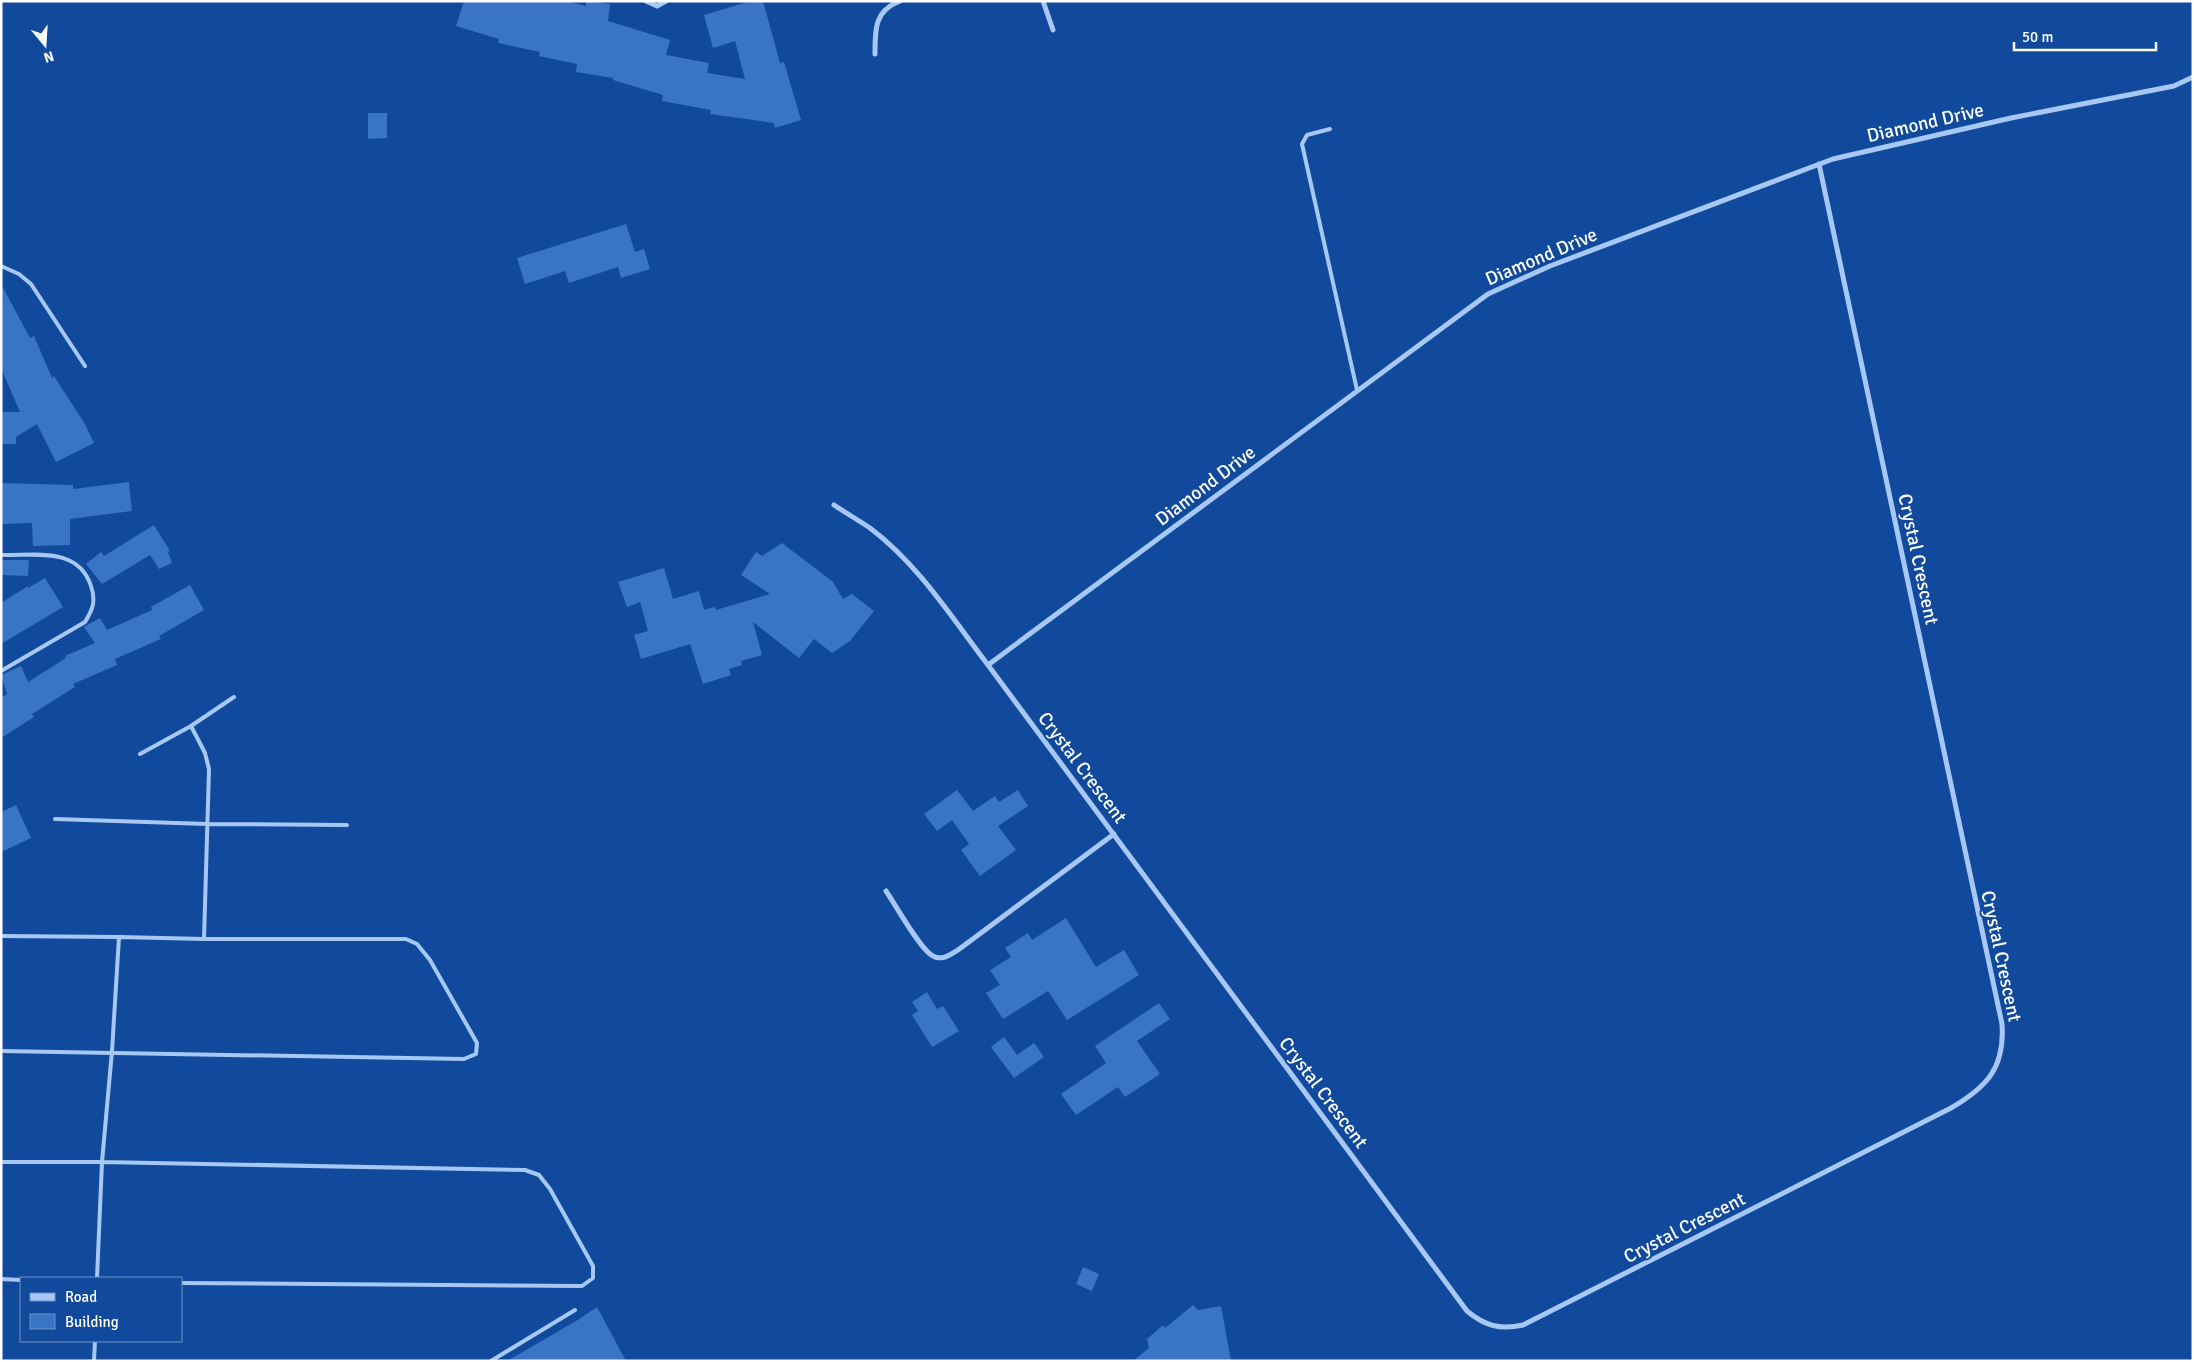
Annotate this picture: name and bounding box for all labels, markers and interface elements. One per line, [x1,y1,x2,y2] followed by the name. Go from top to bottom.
[20,20,70,70] north arrow
[2014,20,2156,52] scale bar
[2022,28,2053,46] text: 50 m
[42,47,56,66] text: N
[1864,98,1986,148] street label: Diamond Drive
[1482,223,1601,291] street label: Diamond Drive
[1151,440,1260,531] street label: Diamond Drive
[1892,491,1944,627] street label: Crystal Crescent
[1032,707,1132,828] street label: Crystal Crescent
[1975,888,2027,1024] street label: Crystal Crescent
[1273,1032,1373,1153] street label: Crystal Crescent
[1620,1187,1750,1269] street label: Crystal Crescent
[20,1277,182,1342] legend
[65,1288,97,1306] text: Road
[65,1313,119,1331] text: Building

